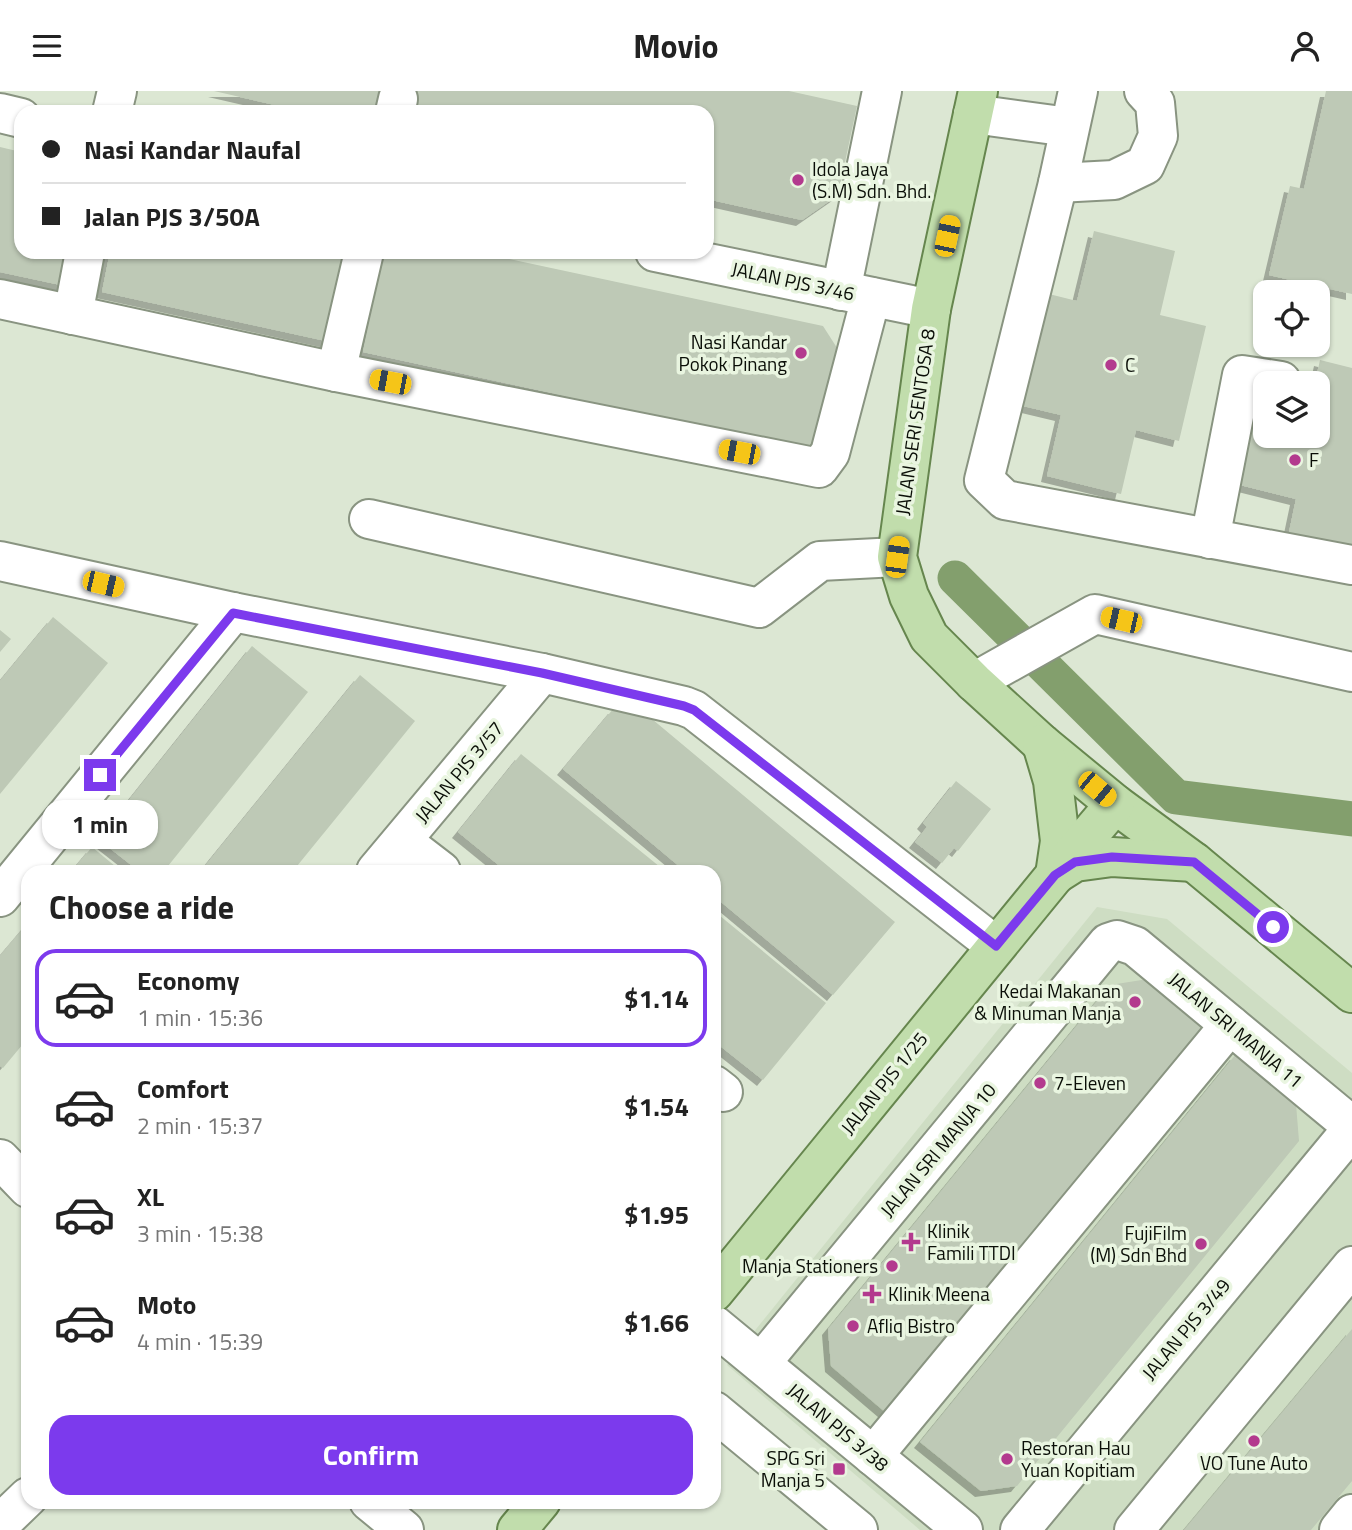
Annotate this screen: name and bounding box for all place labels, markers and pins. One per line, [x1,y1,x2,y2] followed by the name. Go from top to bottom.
[812,154,931,205] place label: Idola Jaya (S.M) Sdn. Bhd.
[790,172,806,188] marker: Idola Jaya (S.M) Sdn. Bhd.
[678,327,787,378] place label: Nasi Kandar Pokok Pinang
[793,345,809,361] marker: Nasi Kandar Pokok Pinang
[1125,350,1135,379] place label: C
[1103,357,1119,373] marker: C
[1309,445,1319,474] place label: F
[1287,452,1303,468] marker: F
[974,976,1121,1027] place label: Kedai Makanan & Minuman Manja
[1127,994,1143,1010] marker: Kedai Makanan & Minuman Manja
[1054,1068,1126,1097] place label: 7-Eleven
[1032,1075,1048,1091] marker: 7-Eleven
[927,1216,1016,1267] place label: Klinik Famili TTDI
[1090,1218,1187,1269] place label: FujiFilm (M) Sdn Bhd
[901,1232,921,1252] marker: Klinik Famili TTDI
[1193,1236,1209,1252] marker: FujiFilm (M) Sdn Bhd
[742,1251,878,1280] place label: Manja Stationers
[884,1258,900,1274] marker: Manja Stationers
[888,1279,990,1308] place label: Klinik Meena
[862,1284,882,1304] marker: Klinik Meena
[867,1311,955,1340] place label: Afliq Bistro
[845,1318,861,1334] marker: Afliq Bistro
[1021,1433,1135,1484] place label: Restoran Hau Yuan Kopitiam
[1246,1433,1262,1449] marker: VO Tune Auto
[761,1443,825,1494] place label: SPG Sri Manja 5
[1200,1448,1308,1477] place label: VO Tune Auto
[999,1451,1015,1467] marker: Restoran Hau Yuan Kopitiam
[831,1461,847,1477] marker: SPG Sri Manja 5

